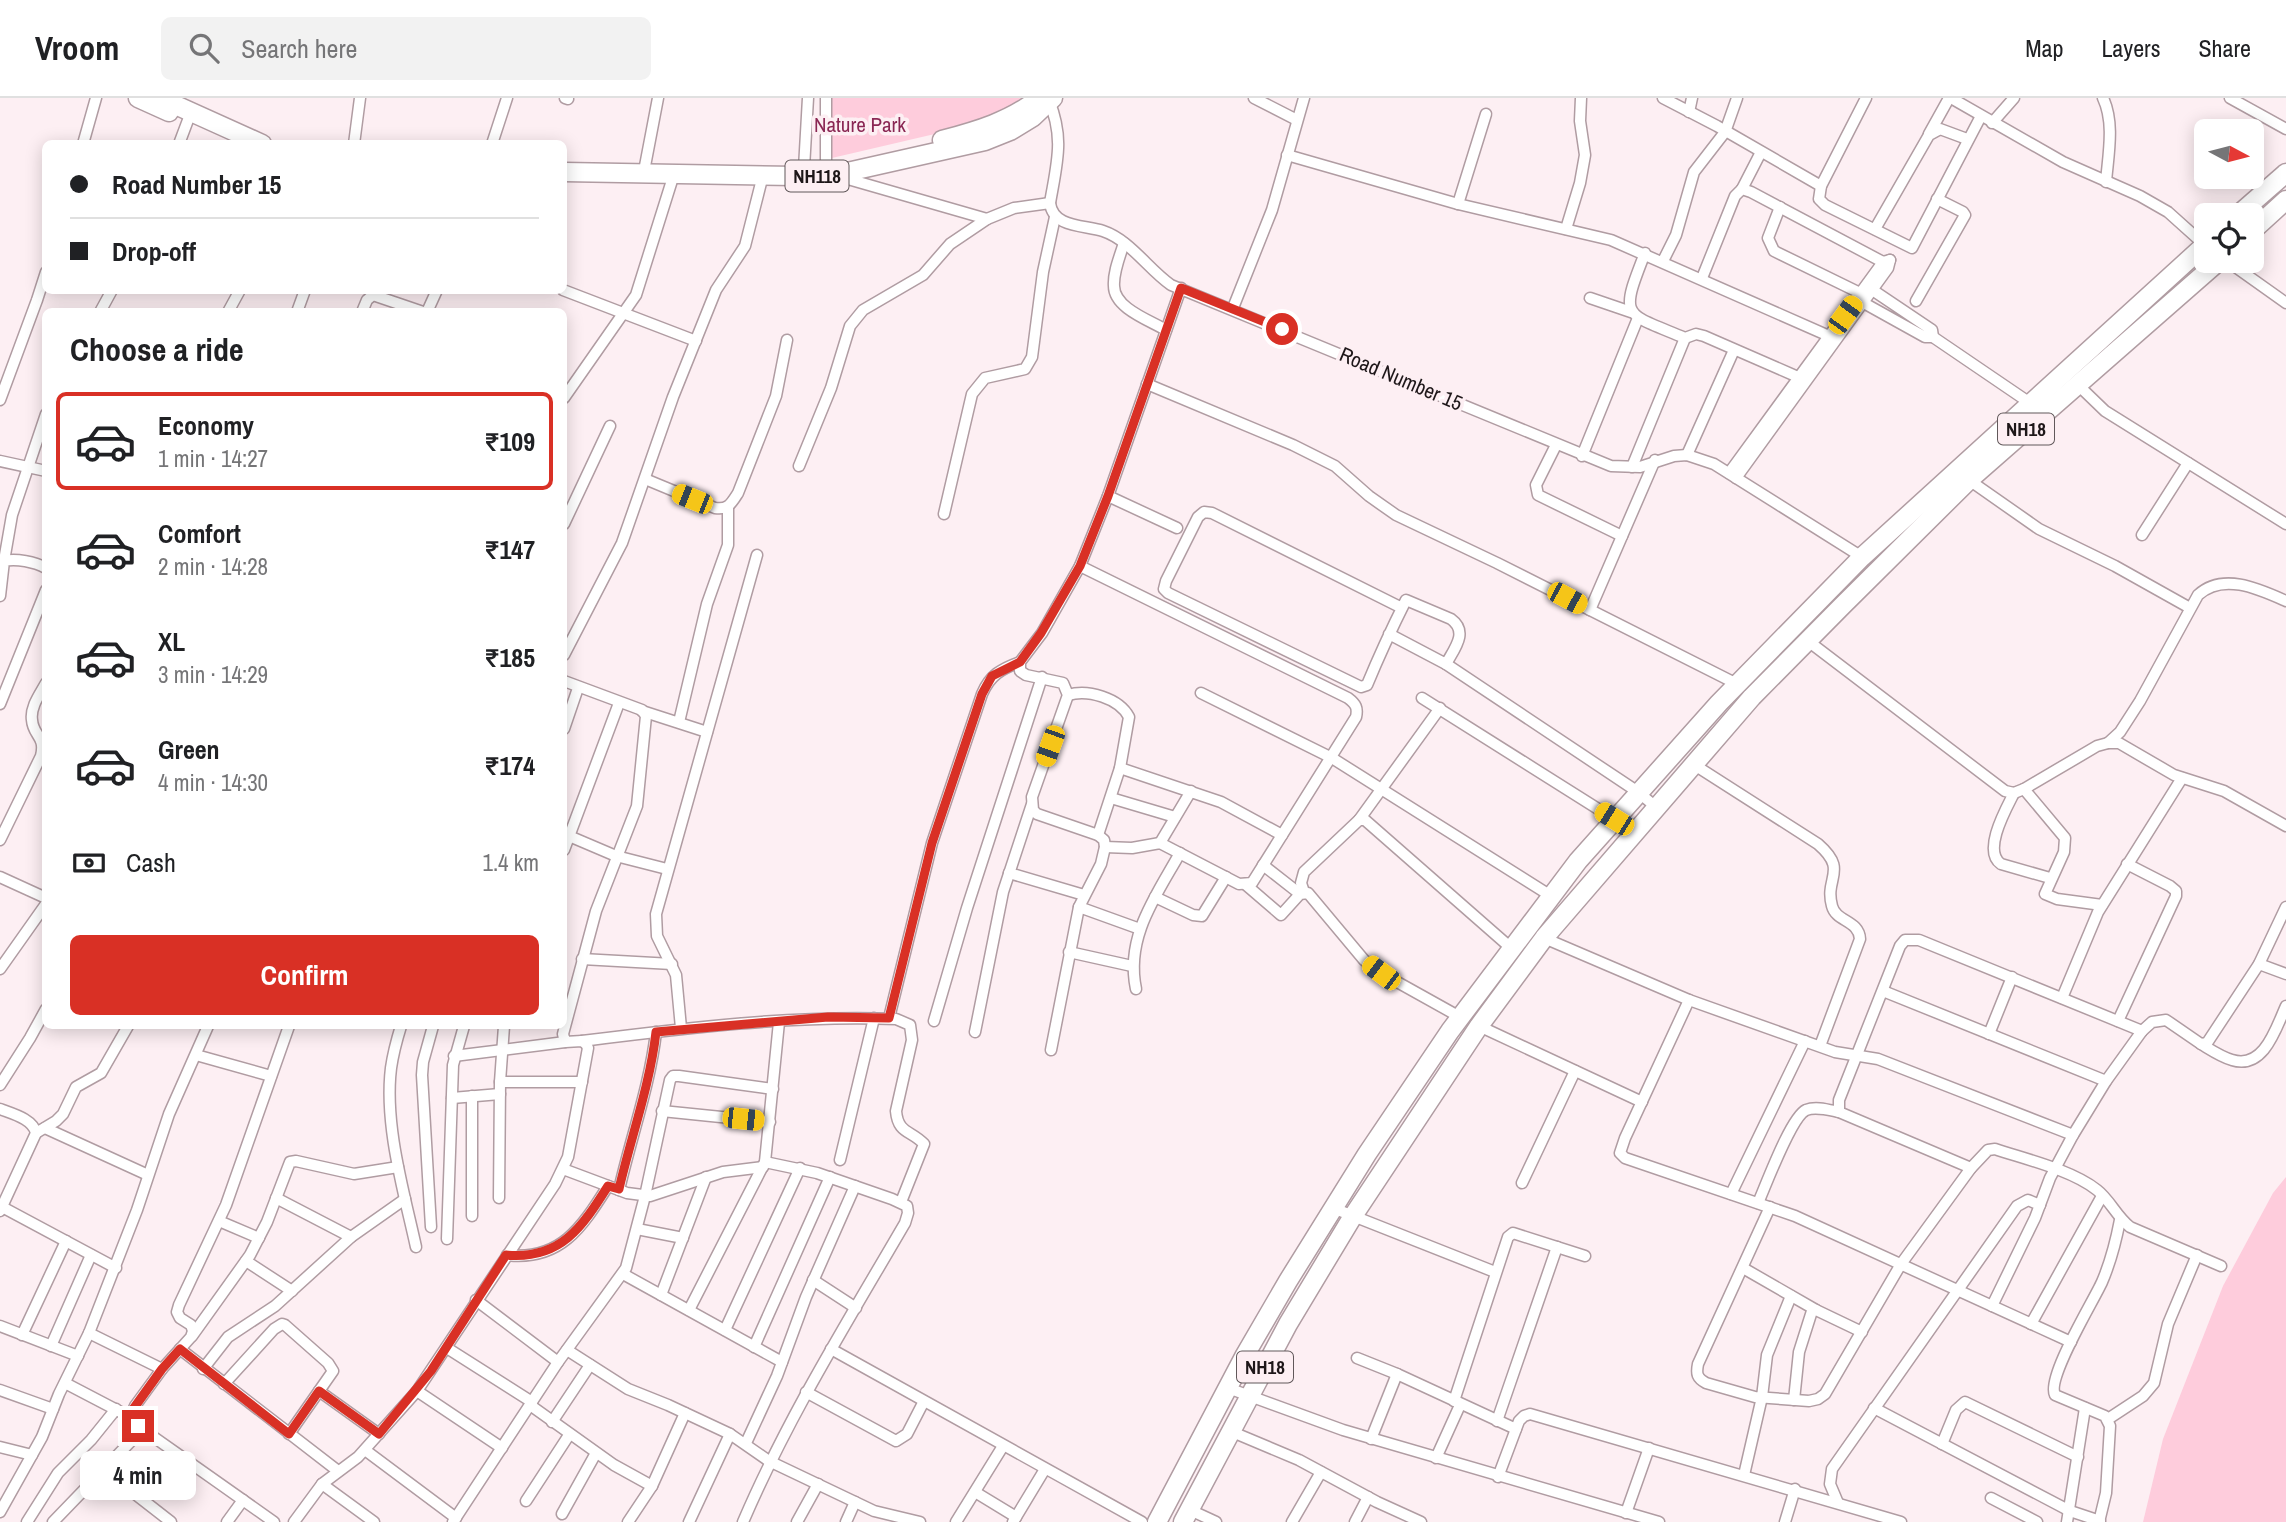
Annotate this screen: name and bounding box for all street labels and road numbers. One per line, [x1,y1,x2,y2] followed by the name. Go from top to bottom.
[786,160,848,192] road number: NH118
[1335,340,1467,418] street label: Road Number 15
[1998,414,2054,444] road number: NH18
[1237,1352,1293,1382] road number: NH18

